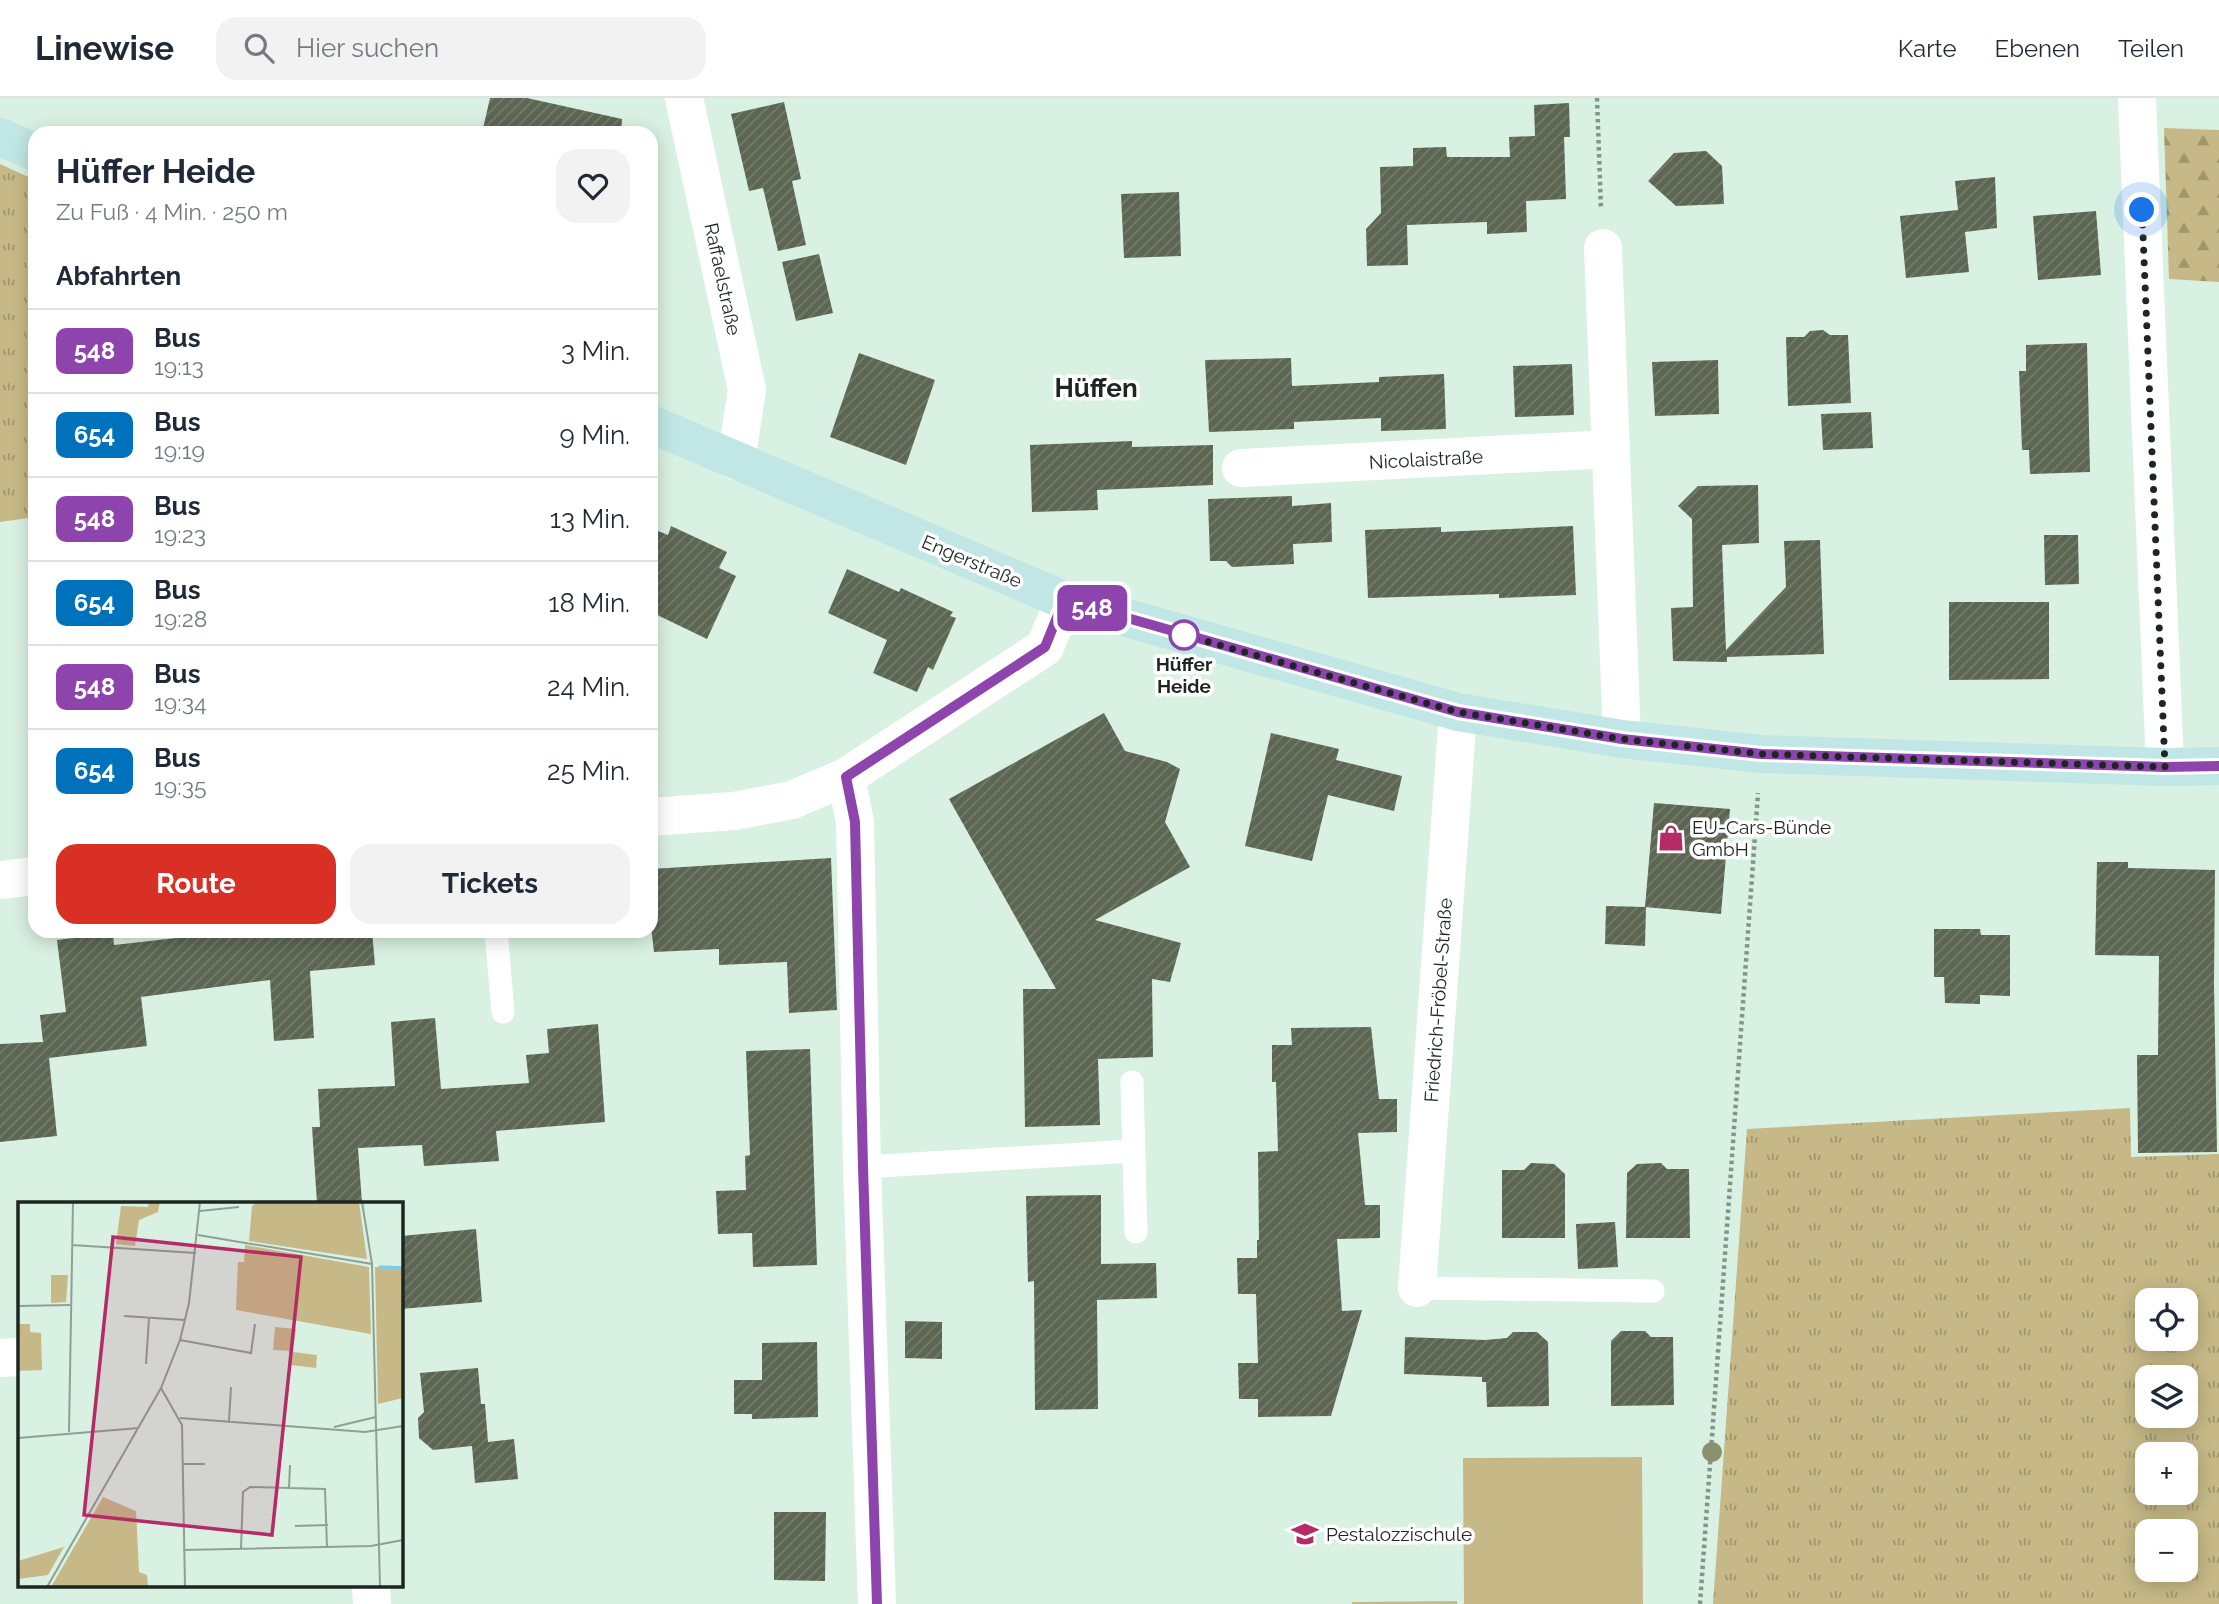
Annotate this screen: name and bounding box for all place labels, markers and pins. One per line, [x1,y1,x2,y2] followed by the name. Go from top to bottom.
[1169,620,1199,650] marker: Hüffer Heide
[1156,653,1213,697] place label: Hüffer Heide
[1692,816,1831,860] place label: EU-Cars-Bünde GmbH
[1656,823,1686,853] shop icon: EU-Cars-Bünde GmbH
[1290,1519,1320,1549] school or university icon: Pestalozzischule
[1326,1523,1472,1545] place label: Pestalozzischule

